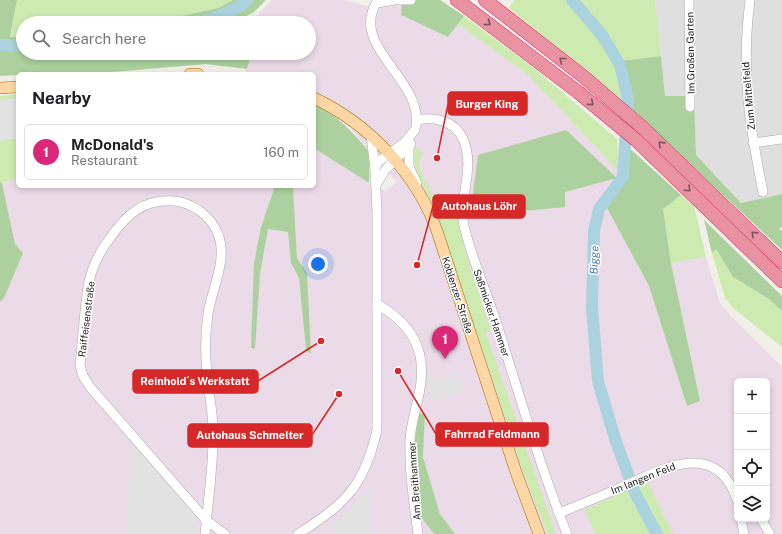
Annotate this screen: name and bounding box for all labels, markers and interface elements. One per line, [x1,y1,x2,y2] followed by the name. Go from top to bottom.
[683,12,697,94] street label: Im Großen Garten
[16,16,316,60] search box
[484,18,491,25] one-way arrow
[30,27,52,49] icon: search
[62,30,146,47] text: Search here
[559,57,566,64] one-way arrow
[739,61,757,131] street label: Zum Mittelfeld
[32,88,91,108] text: Nearby
[448,92,527,115] callout: Burger King
[456,98,519,110] text: Burger King
[587,98,594,105] one-way arrow
[71,136,154,153] text: McDonald's
[658,141,666,149] one-way arrow
[43,145,49,160] text: 1
[263,145,299,160] text: 160 m
[71,153,137,168] text: Restaurant
[683,184,691,192] one-way arrow
[433,195,525,218] callout: Autohaus Löhr
[441,200,518,212] text: Autohaus Löhr
[751,232,759,239] one-way arrow
[588,246,600,274] water label: Bigge
[308,254,328,274] your location
[440,255,476,335] street label: Koblenzer Straße
[471,268,513,359] street label: Saßmicker Hammer
[75,280,97,358] street label: Raiffeisenstraße
[432,326,458,359] pin: 1
[133,370,258,393] callout: Reinhold´s Werkstatt
[140,375,250,387] text: Reinhold´s Werkstatt
[734,378,770,522] map controls
[734,378,770,414] button: +
[734,414,770,450] button: −
[436,423,548,446] callout: Fahrrad Feldmann
[188,424,312,447] callout: Autohaus Schmelter
[444,428,540,440] text: Fahrrad Feldmann
[196,429,304,441] text: Autohaus Schmelter
[405,441,423,521] street label: Am Breithammer
[734,450,770,486] button: locate
[609,460,677,496] street label: Im langen Feld
[734,486,770,522] button: layers

